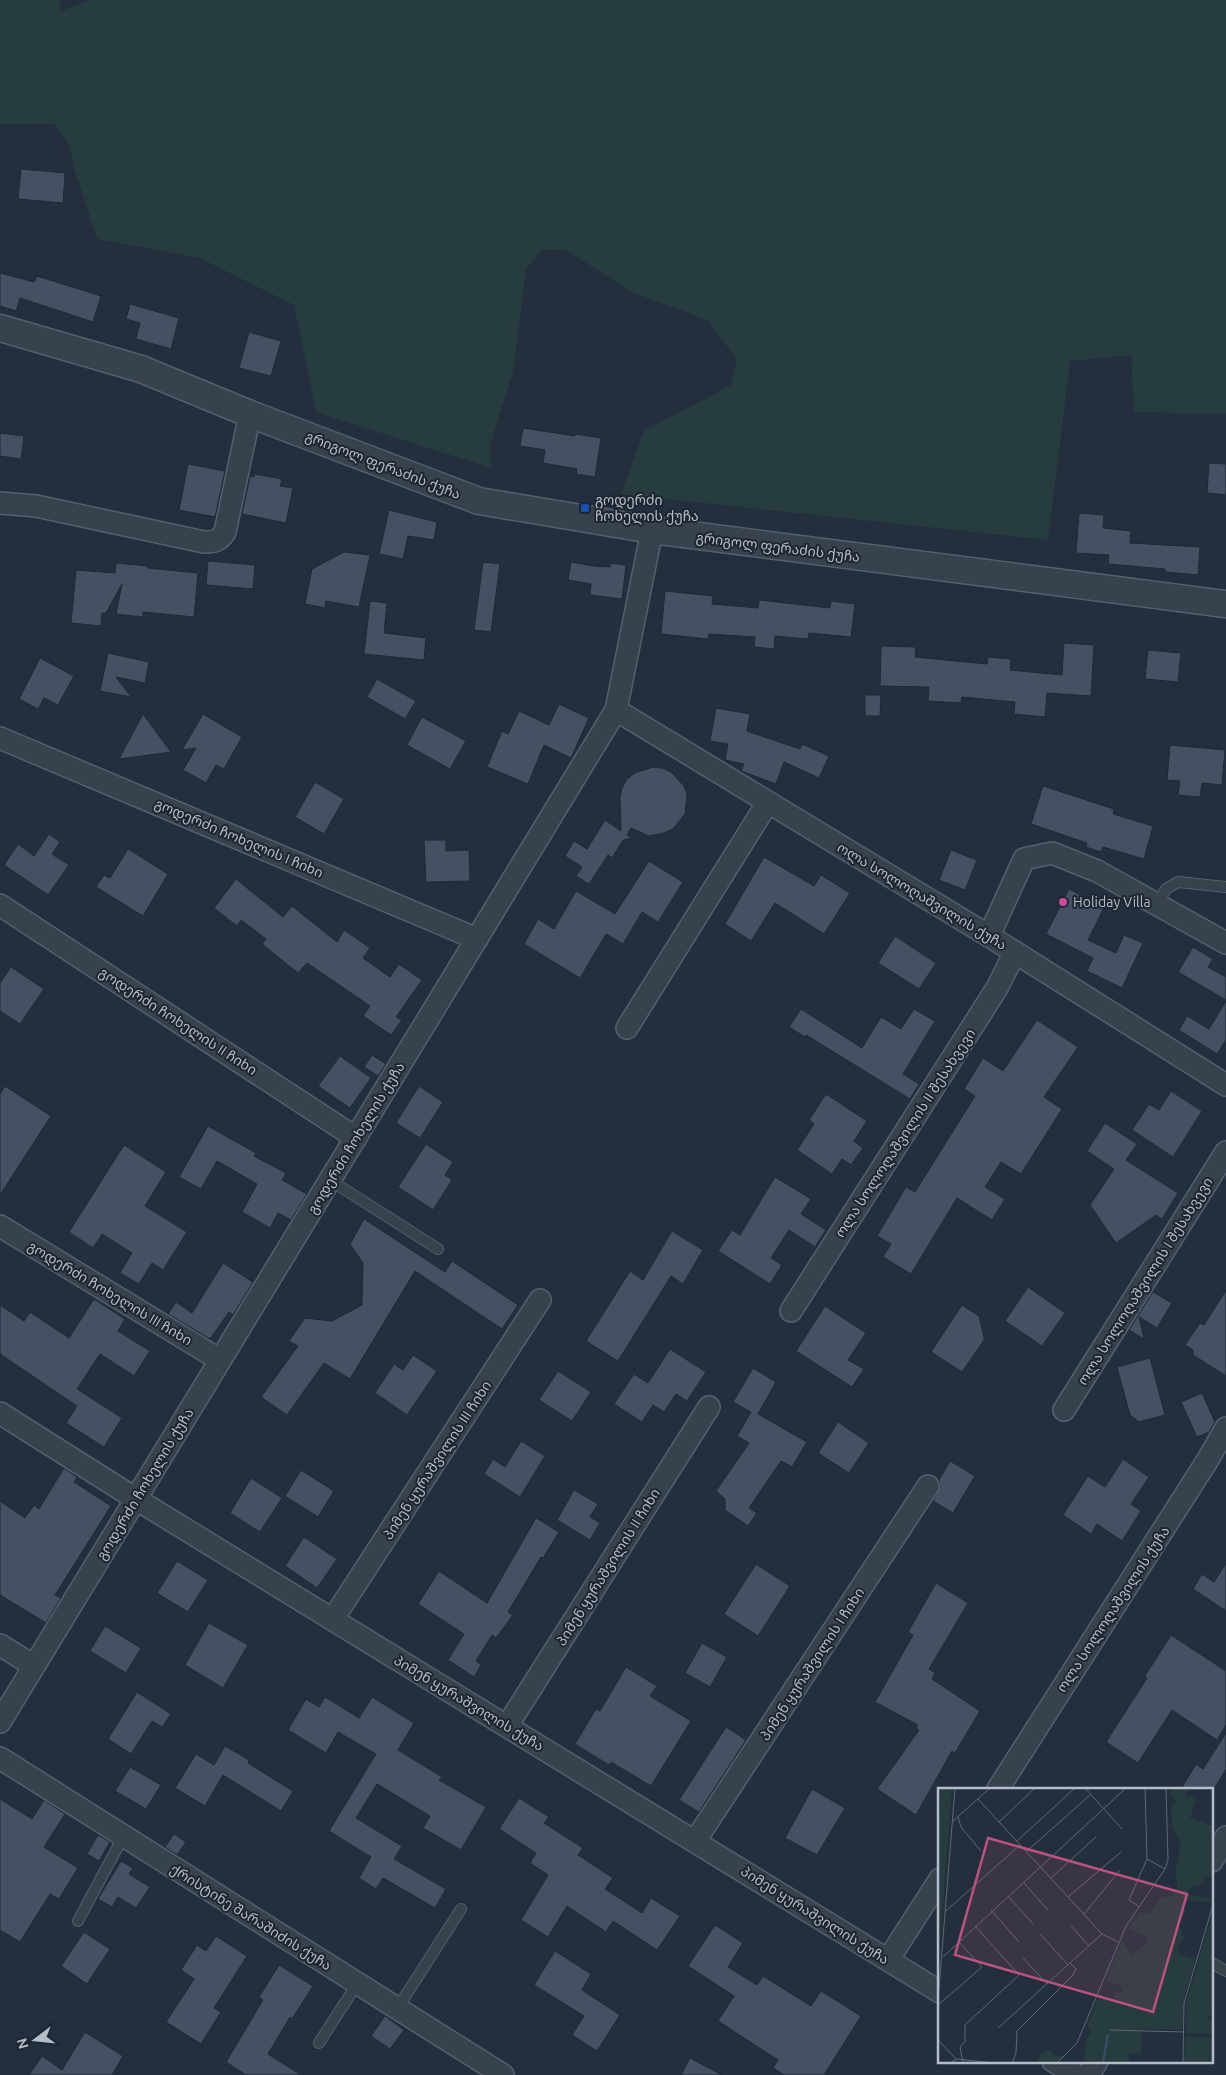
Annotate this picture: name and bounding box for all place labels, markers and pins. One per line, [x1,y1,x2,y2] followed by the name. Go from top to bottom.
[595,492,699,525] place label: გოდერძი ჩოხელის ქუჩა
[579,502,591,514] marker: გოდერძი ჩოხელის ქუჩა
[1073,894,1151,910] place label: Holiday Villa
[1057,896,1069,908] marker: Holiday Villa

